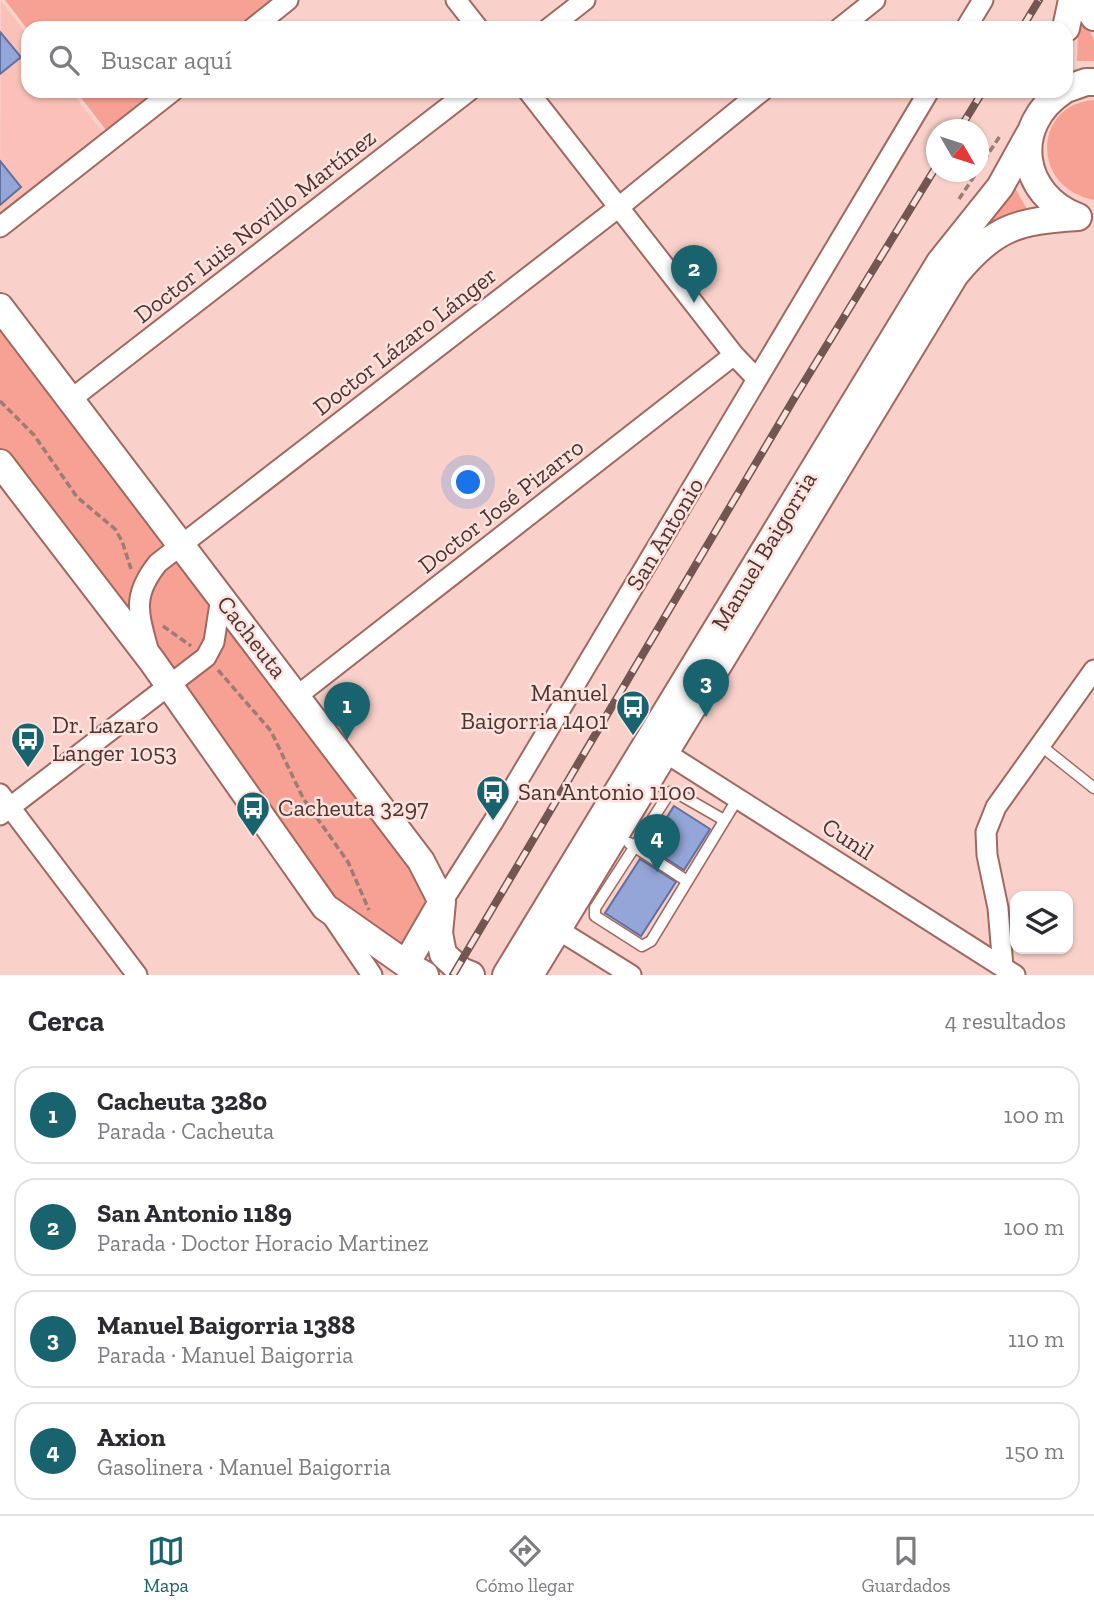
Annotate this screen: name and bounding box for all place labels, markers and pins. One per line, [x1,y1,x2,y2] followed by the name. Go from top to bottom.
[671,245,717,303] pin: 2
[683,659,729,717] pin: 3
[461,678,608,735] place label: Manuel Baigorria 1401
[324,682,370,740] pin: 1
[614,688,652,737] bus stop icon: Manuel Baigorria 1401
[52,710,177,767] place label: Dr. Lazaro Langer 1053
[9,720,47,769] bus stop icon: Dr. Lazaro Langer 1053
[474,773,512,822] bus stop icon: San Antonio 1100
[518,777,696,806] place label: San Antonio 1100
[234,789,272,838] bus stop icon: Cacheuta 3297
[278,793,428,822] place label: Cacheuta 3297
[634,814,680,872] pin: 4

